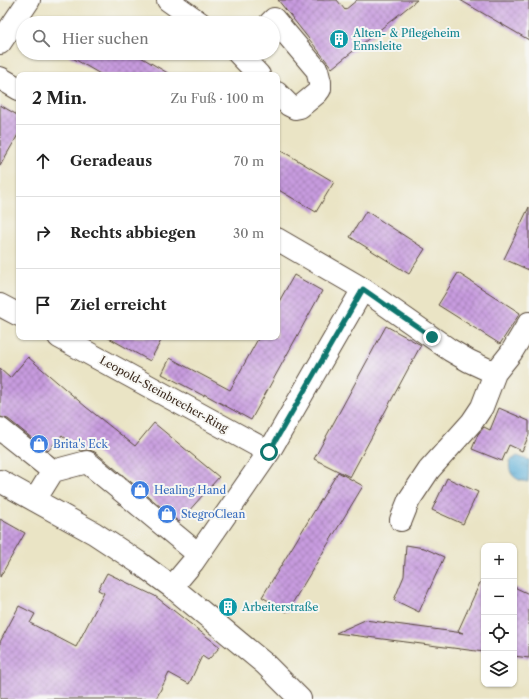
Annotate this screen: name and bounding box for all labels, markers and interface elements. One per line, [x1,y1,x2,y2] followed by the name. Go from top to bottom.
[16,16,280,60] search box
[352,26,461,53] place label: Alten- & Pflegeheim Ennsleite
[30,27,52,49] icon: search
[328,28,350,50] building icon: Alten- & Pflegeheim Ennsleite
[62,29,149,48] text: Hier suchen
[32,88,87,108] text: 2 Min.
[171,90,264,106] text: Zu Fuß · 100 m
[32,150,54,172] icon: ahead
[70,151,152,170] text: Geradeaus
[234,153,264,169] text: 70 m
[32,222,54,244] icon: right
[70,223,196,242] text: Rechts abbiegen
[233,225,264,241] text: 30 m
[32,294,54,316] icon: arrive
[70,295,166,314] text: Ziel erreicht
[423,328,441,346] route end
[97,353,231,435] street label: Leopold-Steinbrecher-Ring
[28,433,50,455] shop icon: Brita's Eck
[53,437,109,451] place label: Brita's Eck
[260,443,278,461] route start
[129,479,151,501] shop icon: Healing Hand
[154,483,226,497] place label: Healing Hand
[156,503,178,525] shop icon: StegroClean
[181,507,245,521] place label: StegroClean
[481,543,517,687] map controls
[481,543,517,579] button: +
[481,579,517,615] button: −
[217,596,239,618] building icon: Arbeiterstraße
[241,600,318,614] place label: Arbeiterstraße
[481,615,517,651] button: locate
[481,651,517,687] button: layers

